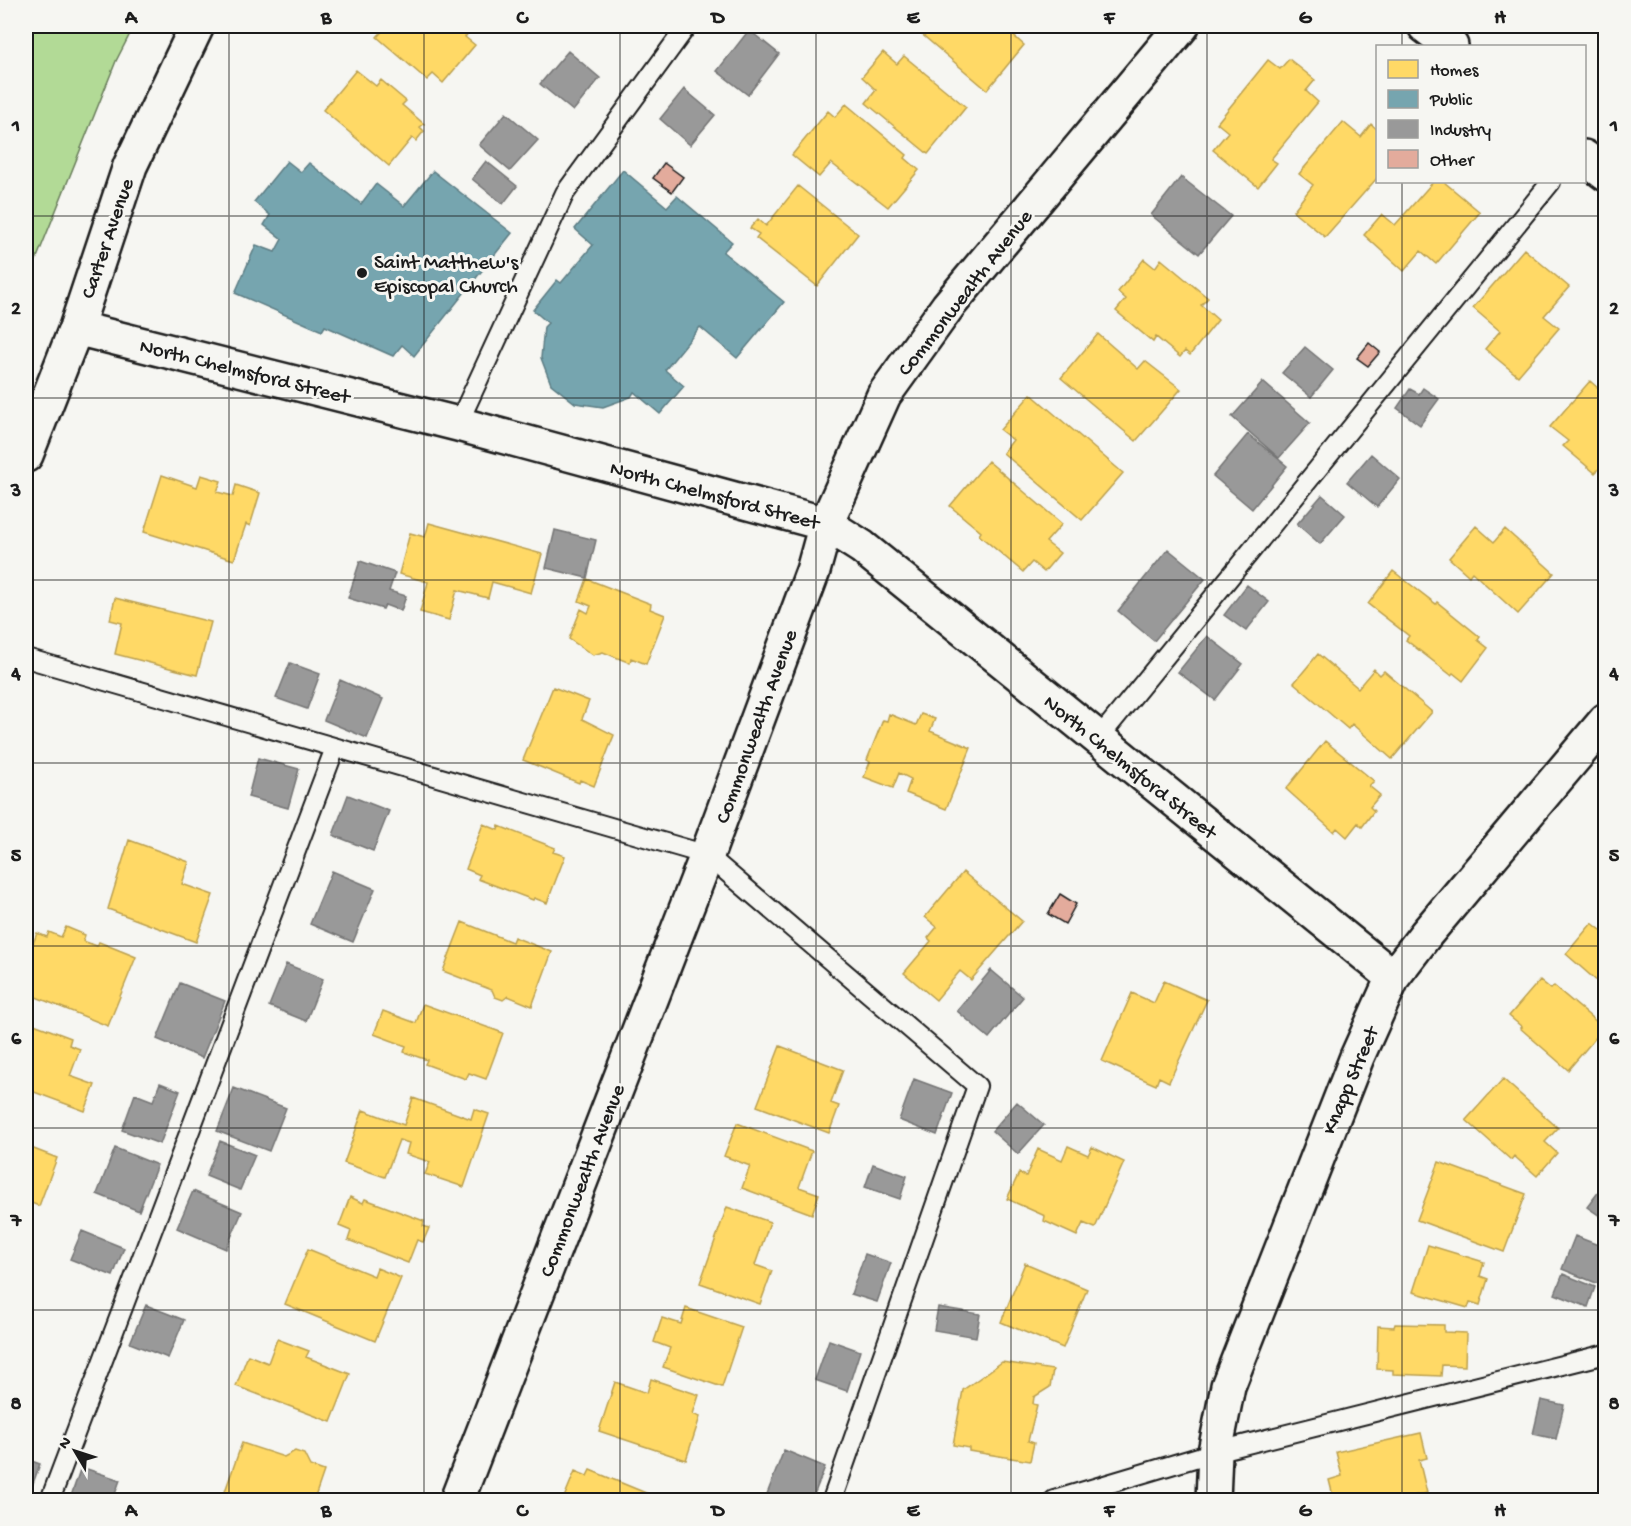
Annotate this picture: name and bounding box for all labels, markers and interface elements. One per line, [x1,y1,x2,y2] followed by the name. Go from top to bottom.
[124,8,139,31] text: A
[320,8,332,31] text: B
[516,8,530,31] text: C
[709,8,725,31] text: D
[907,8,921,31] text: E
[1103,8,1116,31] text: F
[1299,8,1313,31] text: G
[1494,8,1506,31] text: H
[1376,45,1586,183] legend
[1430,61,1480,82] text: Homes
[1429,91,1473,112] text: Public
[11,116,20,139] text: 1
[1609,116,1618,139] text: 1
[1430,121,1491,142] text: Industry
[1430,151,1475,172] text: Other
[77,175,142,303] street label: Carter Avenue
[894,205,1040,382] street label: Commonwealth Avenue
[374,252,520,301] place label: Saint Matthew's Episcopal Church
[355,266,369,280] marker: Saint Matthew's Episcopal Church
[11,299,21,322] text: 2
[1609,299,1619,322] text: 2
[136,335,354,412] street label: North Chelmsford Street
[607,457,824,538] street label: North Chelmsford Street
[10,481,21,504] text: 3
[1608,481,1619,504] text: 3
[712,626,805,827] street label: Commonwealth Avenue
[10,664,21,687] text: 4
[1608,664,1619,687] text: 4
[1037,691,1222,848] street label: North Chelmsford Street
[11,846,22,869] text: 5
[1609,846,1620,869] text: 5
[1318,1021,1387,1139] street label: Knapp Street
[11,1029,22,1052] text: 6
[1609,1029,1620,1052] text: 6
[536,1080,633,1281] street label: Commonwealth Avenue
[10,1211,23,1234] text: 7
[1608,1211,1621,1234] text: 7
[11,1394,22,1417] text: 8
[1609,1394,1620,1417] text: 8
[45,1421,105,1481] north arrow
[55,1433,77,1454] text: N
[124,1501,139,1524] text: A
[320,1501,332,1524] text: B
[516,1501,530,1524] text: C
[709,1501,725,1524] text: D
[907,1501,921,1524] text: E
[1103,1501,1116,1524] text: F
[1299,1501,1313,1524] text: G
[1494,1501,1506,1524] text: H

